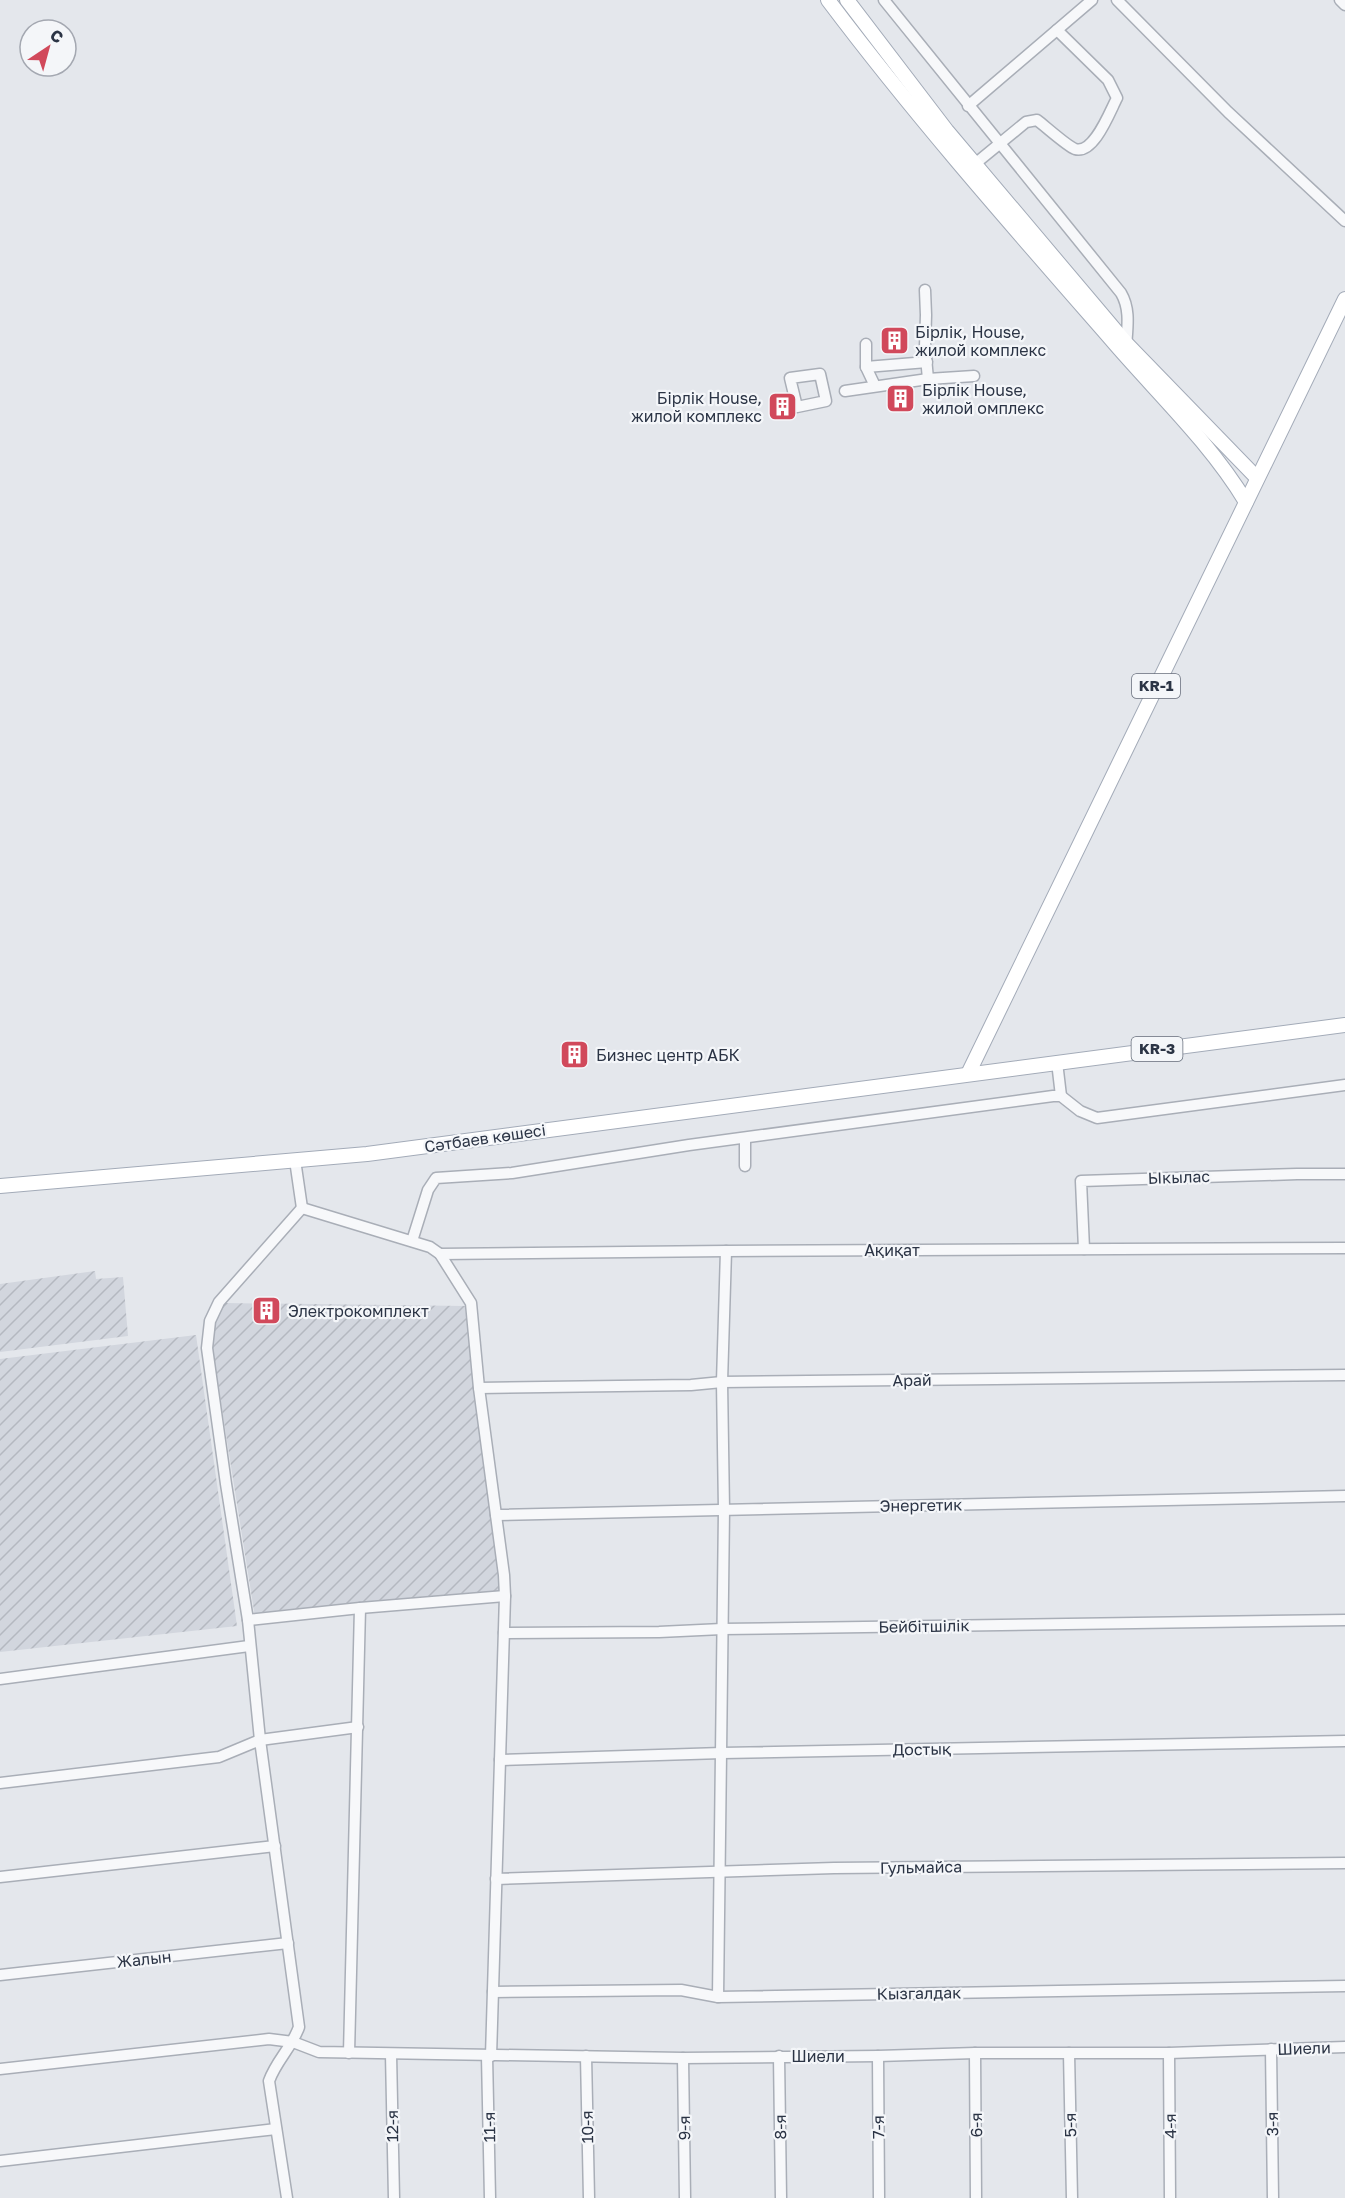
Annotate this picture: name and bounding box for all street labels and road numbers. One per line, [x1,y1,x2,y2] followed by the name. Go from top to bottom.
[1132,674,1180,698] road number: KR-1
[1132,1037,1182,1061] road number: KR-3
[423,1120,547,1156] street label: Сәтбаев көшесі
[1148,1166,1211,1188] street label: Ыкылас
[864,1240,920,1260] street label: Ақиқат
[892,1370,932,1390] street label: Арай
[879,1494,963,1516] street label: Энергетик
[878,1615,970,1637] street label: Бейбітшілік
[892,1738,952,1760] street label: Достық
[880,1856,962,1878] street label: Гульмайса
[116,1946,172,1972] street label: Жалын
[876,1982,962,2004] street label: Кызгалдак
[1277,2037,1331,2059] street label: Шиели
[791,2046,845,2066] street label: Шиели
[382,2110,402,2142] street label: 12-я
[577,2110,597,2144] street label: 10-я
[479,2111,499,2143] street label: 11-я
[966,2112,986,2138] street label: 6-я
[1262,2112,1282,2136] street label: 3-я
[1060,2113,1080,2137] street label: 5-я
[1160,2113,1180,2139] street label: 4-я
[770,2114,790,2140] street label: 8-я
[674,2115,694,2141] street label: 9-я
[868,2115,888,2139] street label: 7-я

